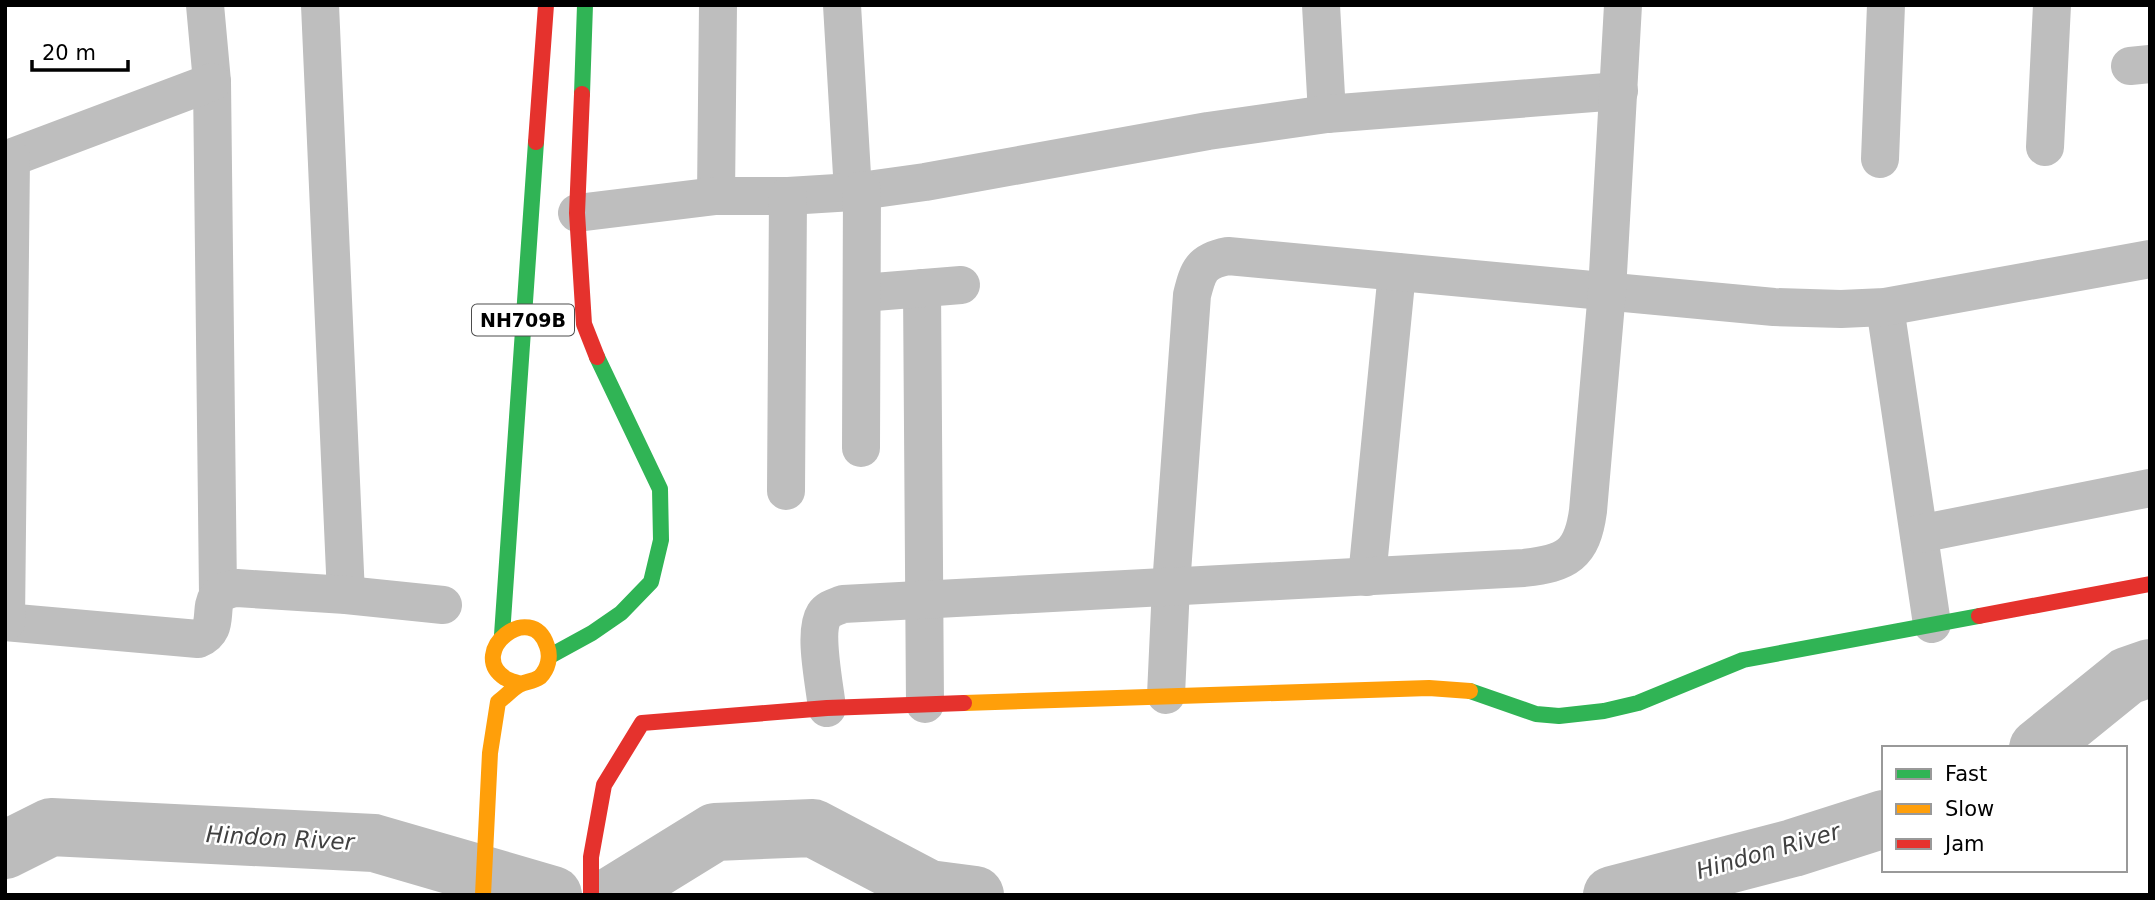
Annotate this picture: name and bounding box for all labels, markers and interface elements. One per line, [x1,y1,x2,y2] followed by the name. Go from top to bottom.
[32,28,128,72] scale bar
[42,41,96,65] text: 20 m
[472,304,574,336] road number: NH709B
[1882,746,2127,872] legend
[1945,762,1987,786] text: Fast
[1945,797,1994,821] text: Slow
[1693,818,1844,884] water label: Hindon River
[205,821,356,855] water label: Hindon River
[1943,832,1985,856] text: Jam

